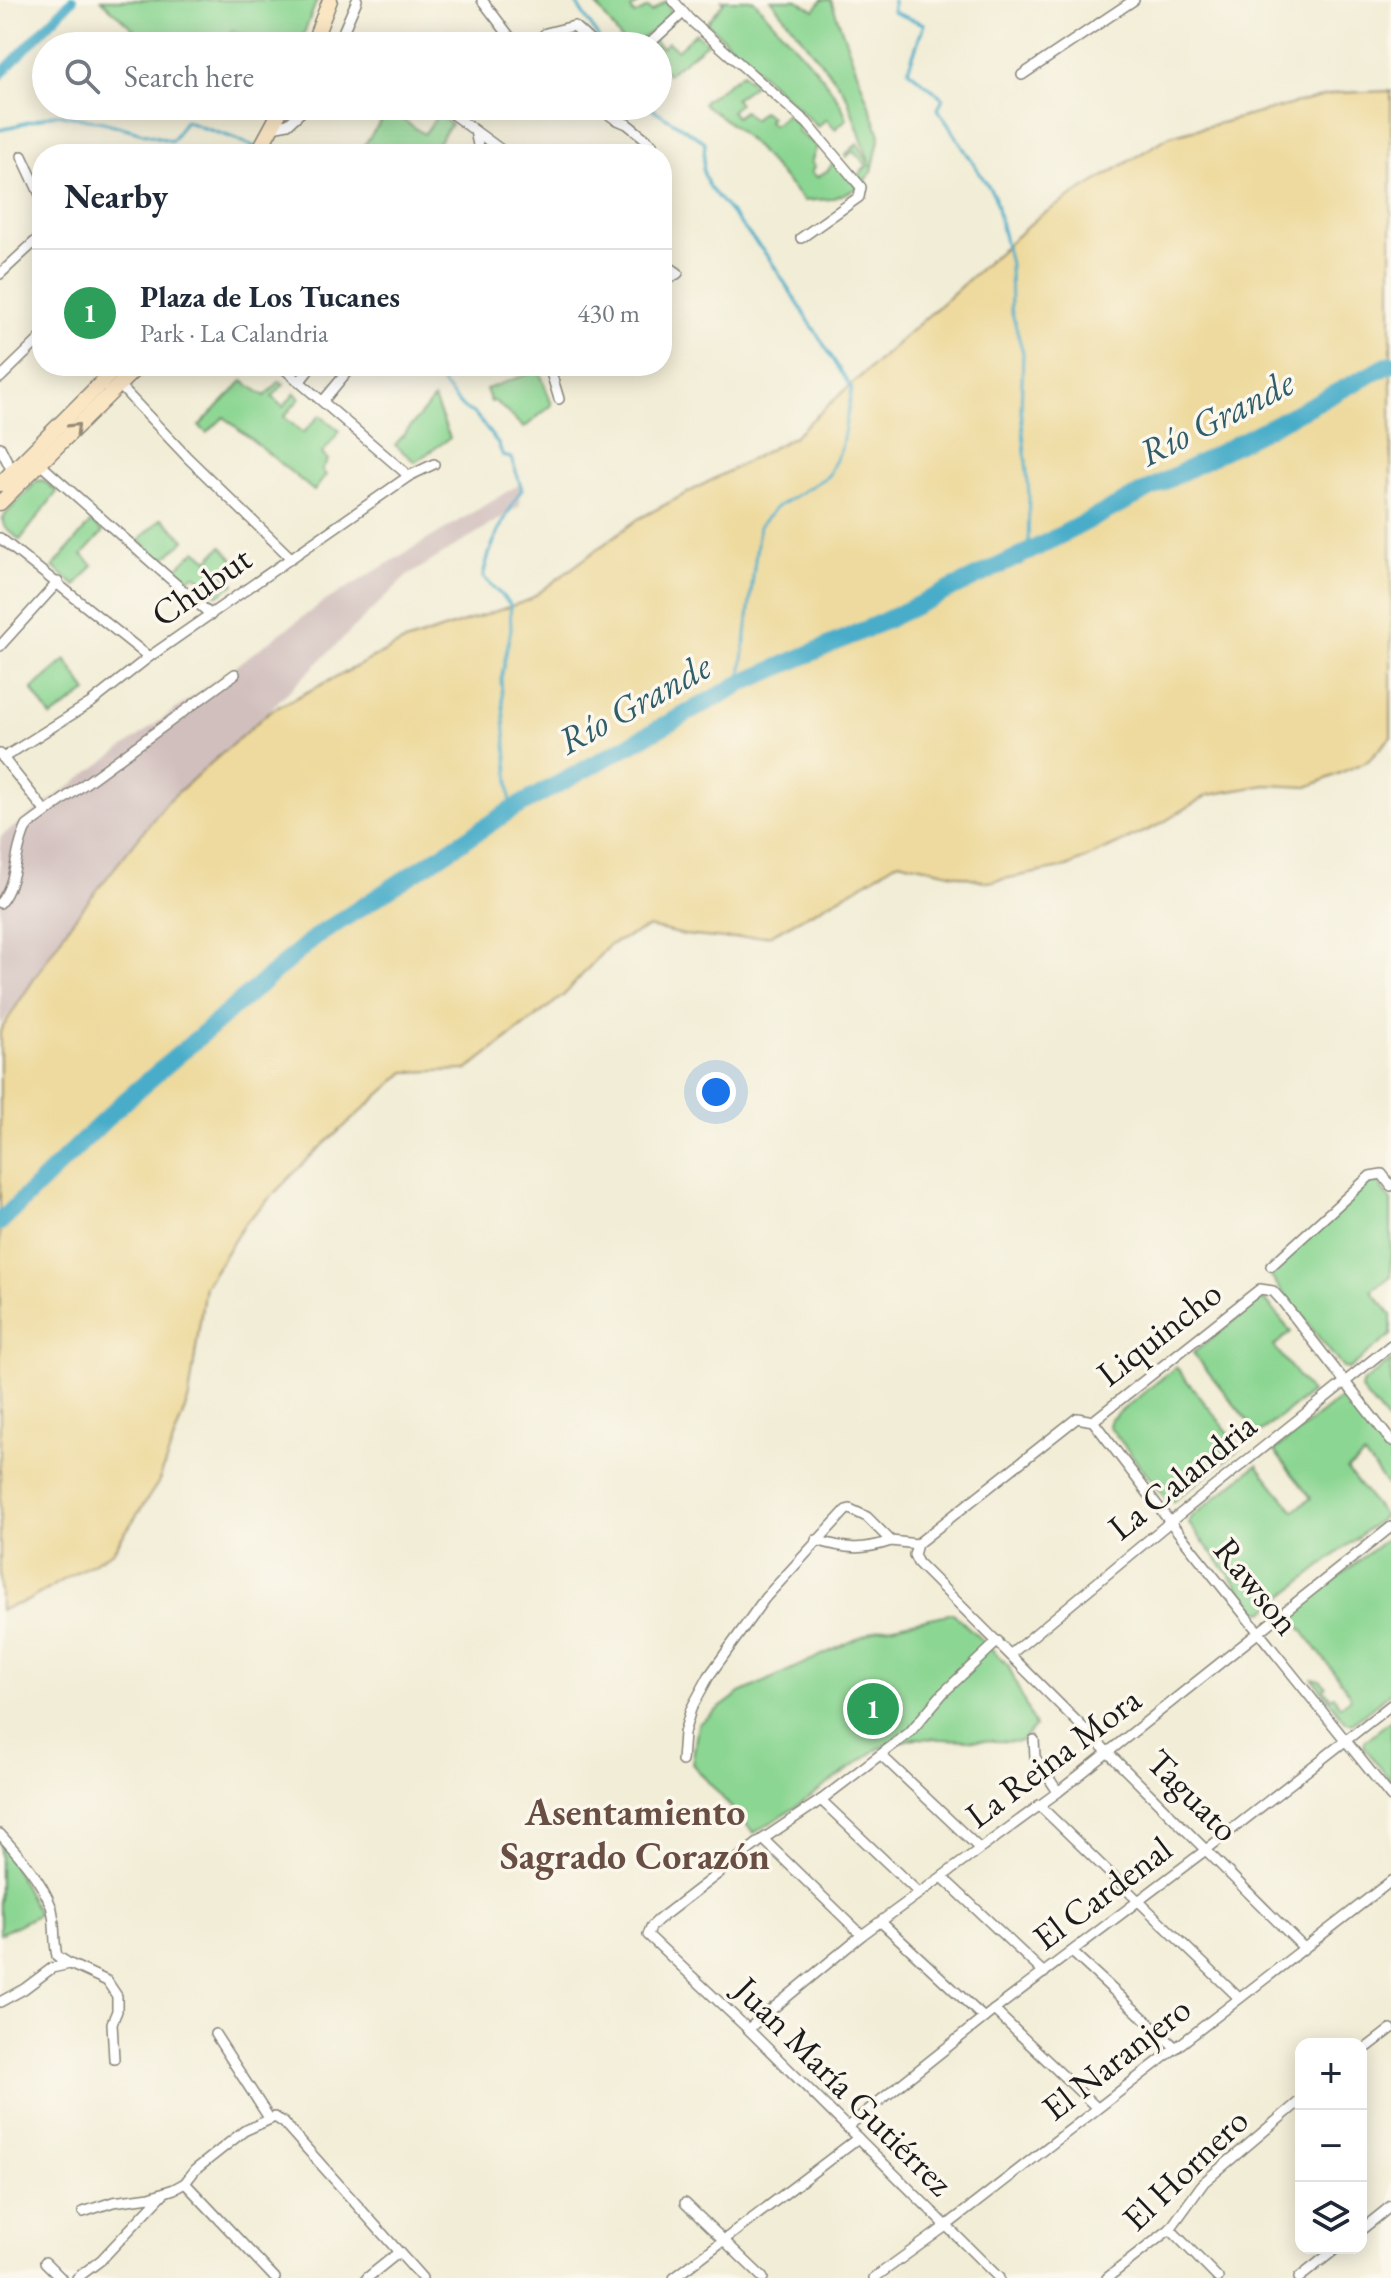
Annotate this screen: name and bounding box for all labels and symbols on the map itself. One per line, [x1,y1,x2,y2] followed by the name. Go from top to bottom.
[1130,357,1303,477] water label: Río Grande
[66,423,80,437] one-way arrow
[142,534,261,637] street label: Chubut
[549,640,720,765] water label: Río Grande
[696,1072,736,1112] your location
[1087,1269,1231,1397] street label: Liquincho
[1098,1401,1266,1550] street label: La Calandria
[1203,1528,1311,1644] street label: Rawson
[956,1675,1151,1838] street label: La Reina Mora
[847,1679,899,1739] pin: 1
[1136,1738,1250,1852] street label: Taguato
[500,1787,770,1880] district label: Asentamiento Sagrado Corazón
[1023,1825,1181,1961] street label: El Cardenal
[722,1964,964,2206] street label: Juan María Gutiérrez
[1032,1985,1200,2131] street label: El Naranjero
[1112,2097,1258,2241] street label: El Hornero

